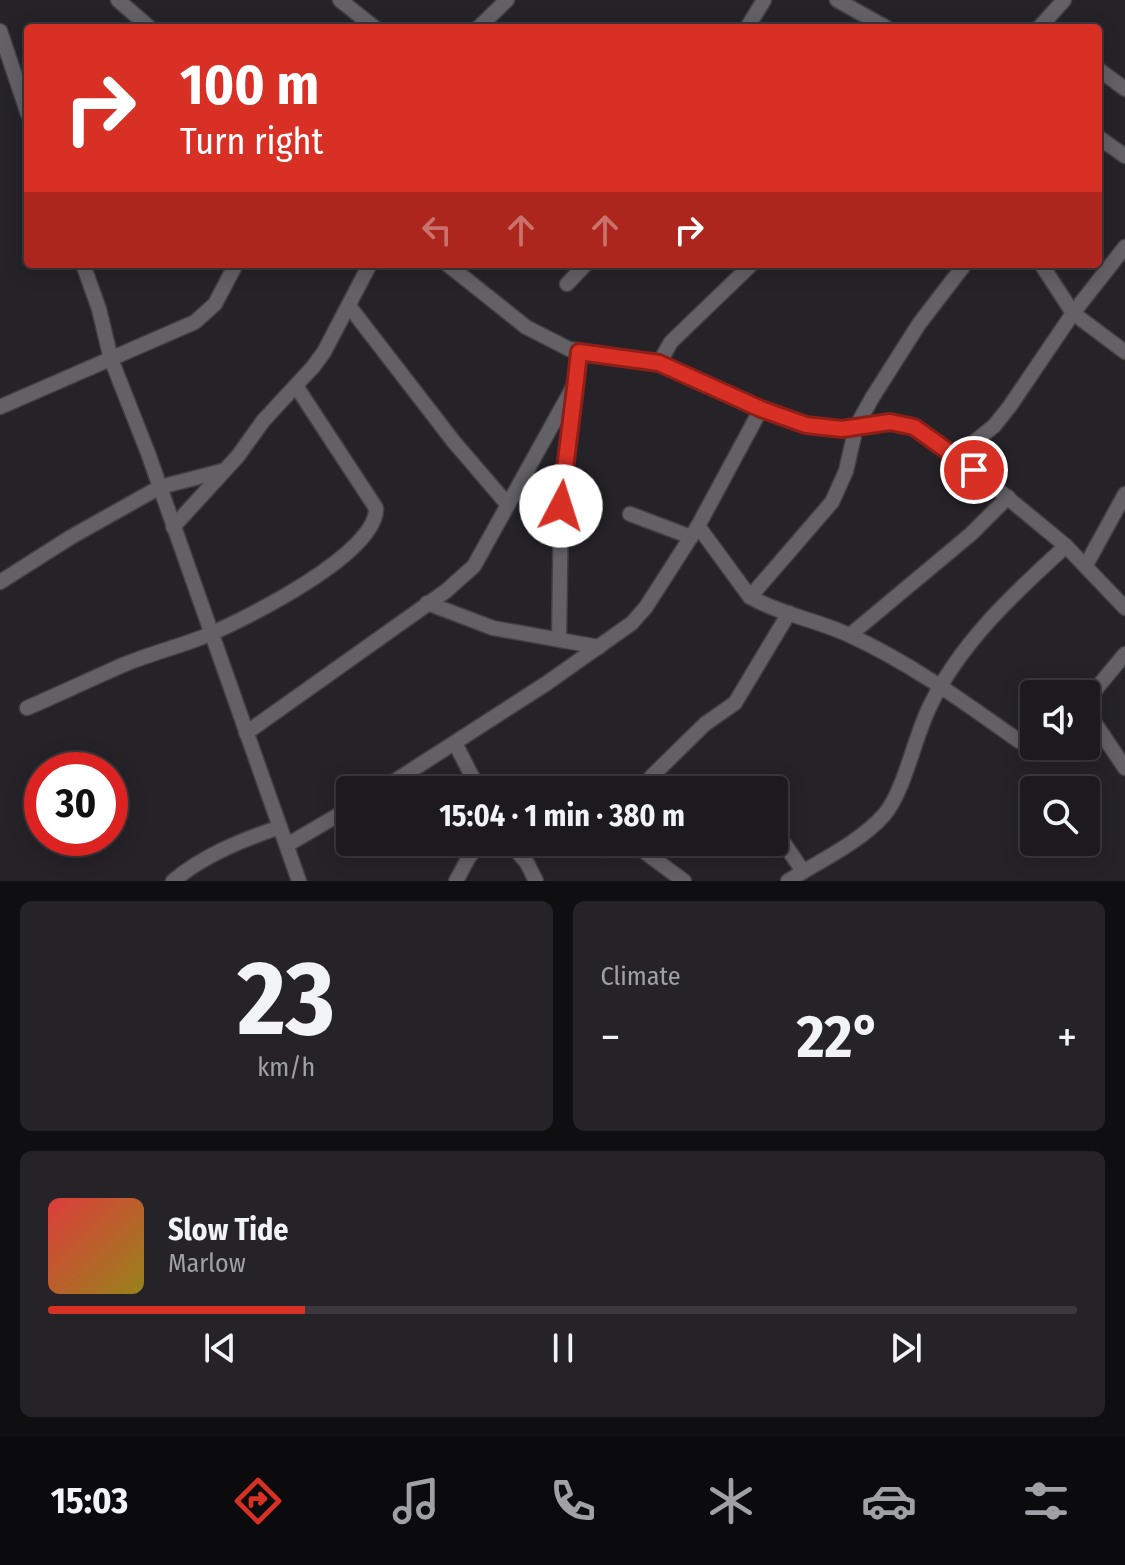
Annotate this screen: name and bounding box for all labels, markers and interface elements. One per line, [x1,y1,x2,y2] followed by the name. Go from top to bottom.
[180,52,319,119] text: 100 m
[48,56,152,160] icon: right
[180,120,323,164] text: Turn right
[415,208,459,252] icon: left
[499,208,543,252] icon: ahead
[583,208,627,252] icon: ahead
[667,208,711,252] icon: right
[940,436,1008,504] pin
[952,448,996,492] icon: arrive
[519,464,603,548] position arrow
[1020,680,1100,856] map controls
[1020,680,1100,760] button: sound
[24,752,128,856] speed limit sign: 30
[1020,776,1100,856] button: search
[439,798,685,834] text: 15:04 · 1 min · 380 m
[238,937,335,1062] text: 23
[601,961,681,992] text: Climate
[797,1001,880,1073] text: 22°
[601,1011,620,1064] text: −
[1057,1011,1077,1064] text: +
[257,1052,315,1083] text: km/h
[168,1212,289,1248] text: Slow Tide
[168,1248,246,1279] text: Marlow
[198,1326,242,1370] icon: previous
[541,1326,585,1370] icon: pause
[884,1326,928,1370] icon: next
[230,1473,286,1529] icon: directions
[388,1473,444,1529] icon: music
[545,1473,601,1529] icon: phone
[703,1473,759,1529] icon: climate
[861,1473,917,1529] icon: car
[1018,1473,1074,1529] icon: filters
[51,1479,128,1523] text: 15:03

